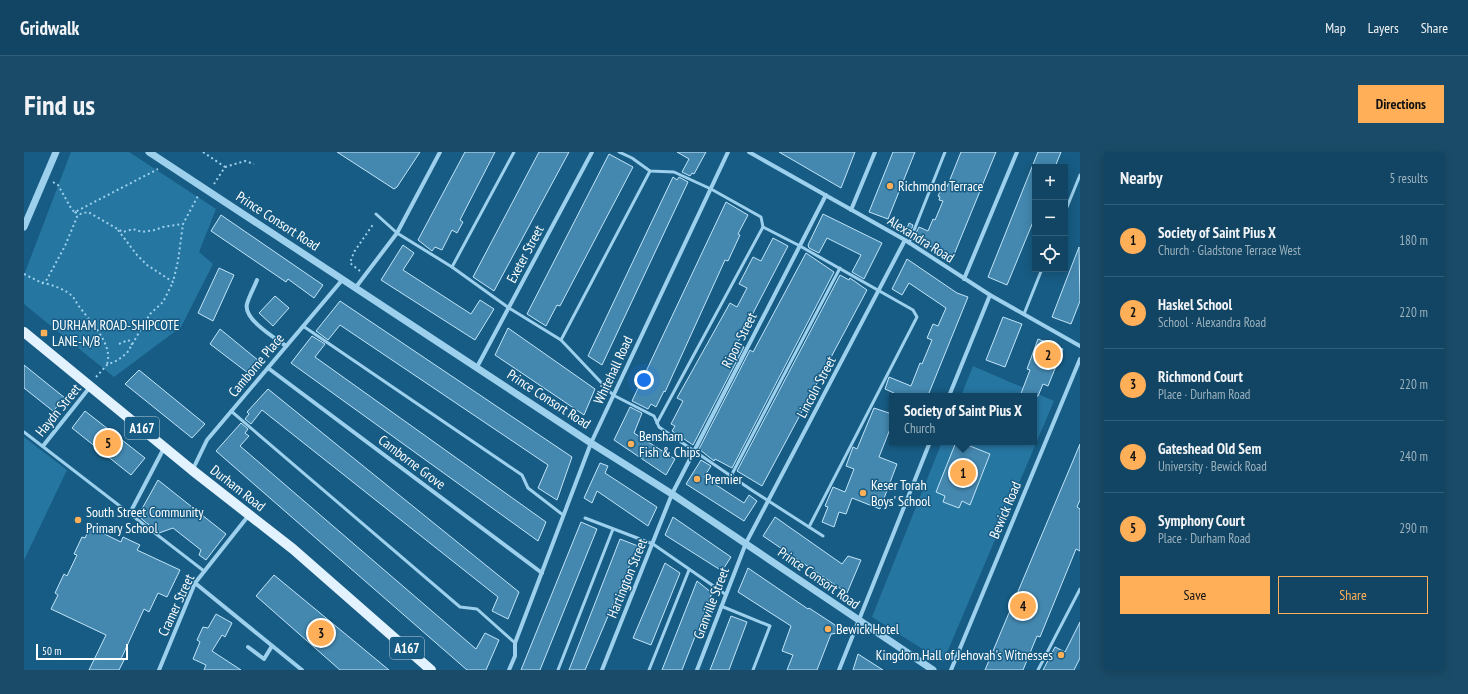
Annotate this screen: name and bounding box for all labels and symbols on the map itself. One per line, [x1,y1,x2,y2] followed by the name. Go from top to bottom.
[898,177,983,195] place label: Richmond Terrace
[885,181,895,191] marker: Richmond Terrace
[233,187,323,255] street label: Prince Consort Road
[884,211,958,267] street label: Alexandra Road
[502,222,548,286] street label: Exeter Street
[717,309,761,371] street label: Ripon Street
[52,316,180,350] place label: DURHAM ROAD-SHIPCOTE LANE-N/B
[39,328,49,338] marker: DURHAM ROAD-SHIPCOTE LANE-N/B
[224,329,288,400] street label: Camborne Place
[589,333,637,407] street label: Whitehall Road
[1035,340,1061,370] pin: 2
[792,353,840,421] street label: Lincoln Street
[504,365,594,433] street label: Prince Consort Road
[634,370,654,390] your location
[31,380,85,440] street label: Haydn Street
[125,417,159,439] road number: A167
[639,427,701,461] place label: Bensham Fish & Chips
[95,428,121,458] pin: 5
[375,431,449,493] street label: Camborne Grove
[626,439,636,449] marker: Bensham Fish & Chips
[950,458,976,488] pin: 1
[207,461,269,515] street label: Durham Road
[705,470,742,488] place label: Premier
[692,474,702,484] marker: Premier
[871,476,931,510] place label: Keser Torah Boys' School
[985,479,1025,541] street label: Bewick Road
[858,488,868,498] marker: Keser Torah Boys' School
[86,503,204,537] place label: South Street Community Primary School
[73,515,83,525] marker: South Street Community Primary School
[603,535,651,620] street label: Hartington Street
[774,543,864,613] street label: Prince Consort Road
[689,565,733,641] street label: Granville Street
[154,571,198,639] street label: Cramer Street
[1010,591,1036,621] pin: 4
[308,618,334,648] pin: 3
[836,620,900,638] place label: Bewick Hotel
[823,624,833,634] marker: Bewick Hotel
[390,637,424,659] road number: A167
[36,642,128,661] scale bar
[876,646,1053,664] place label: Kingdom Hall of Jehovah's Witnesses
[1056,650,1066,660] marker: Kingdom Hall of Jehovah's Witnesses

